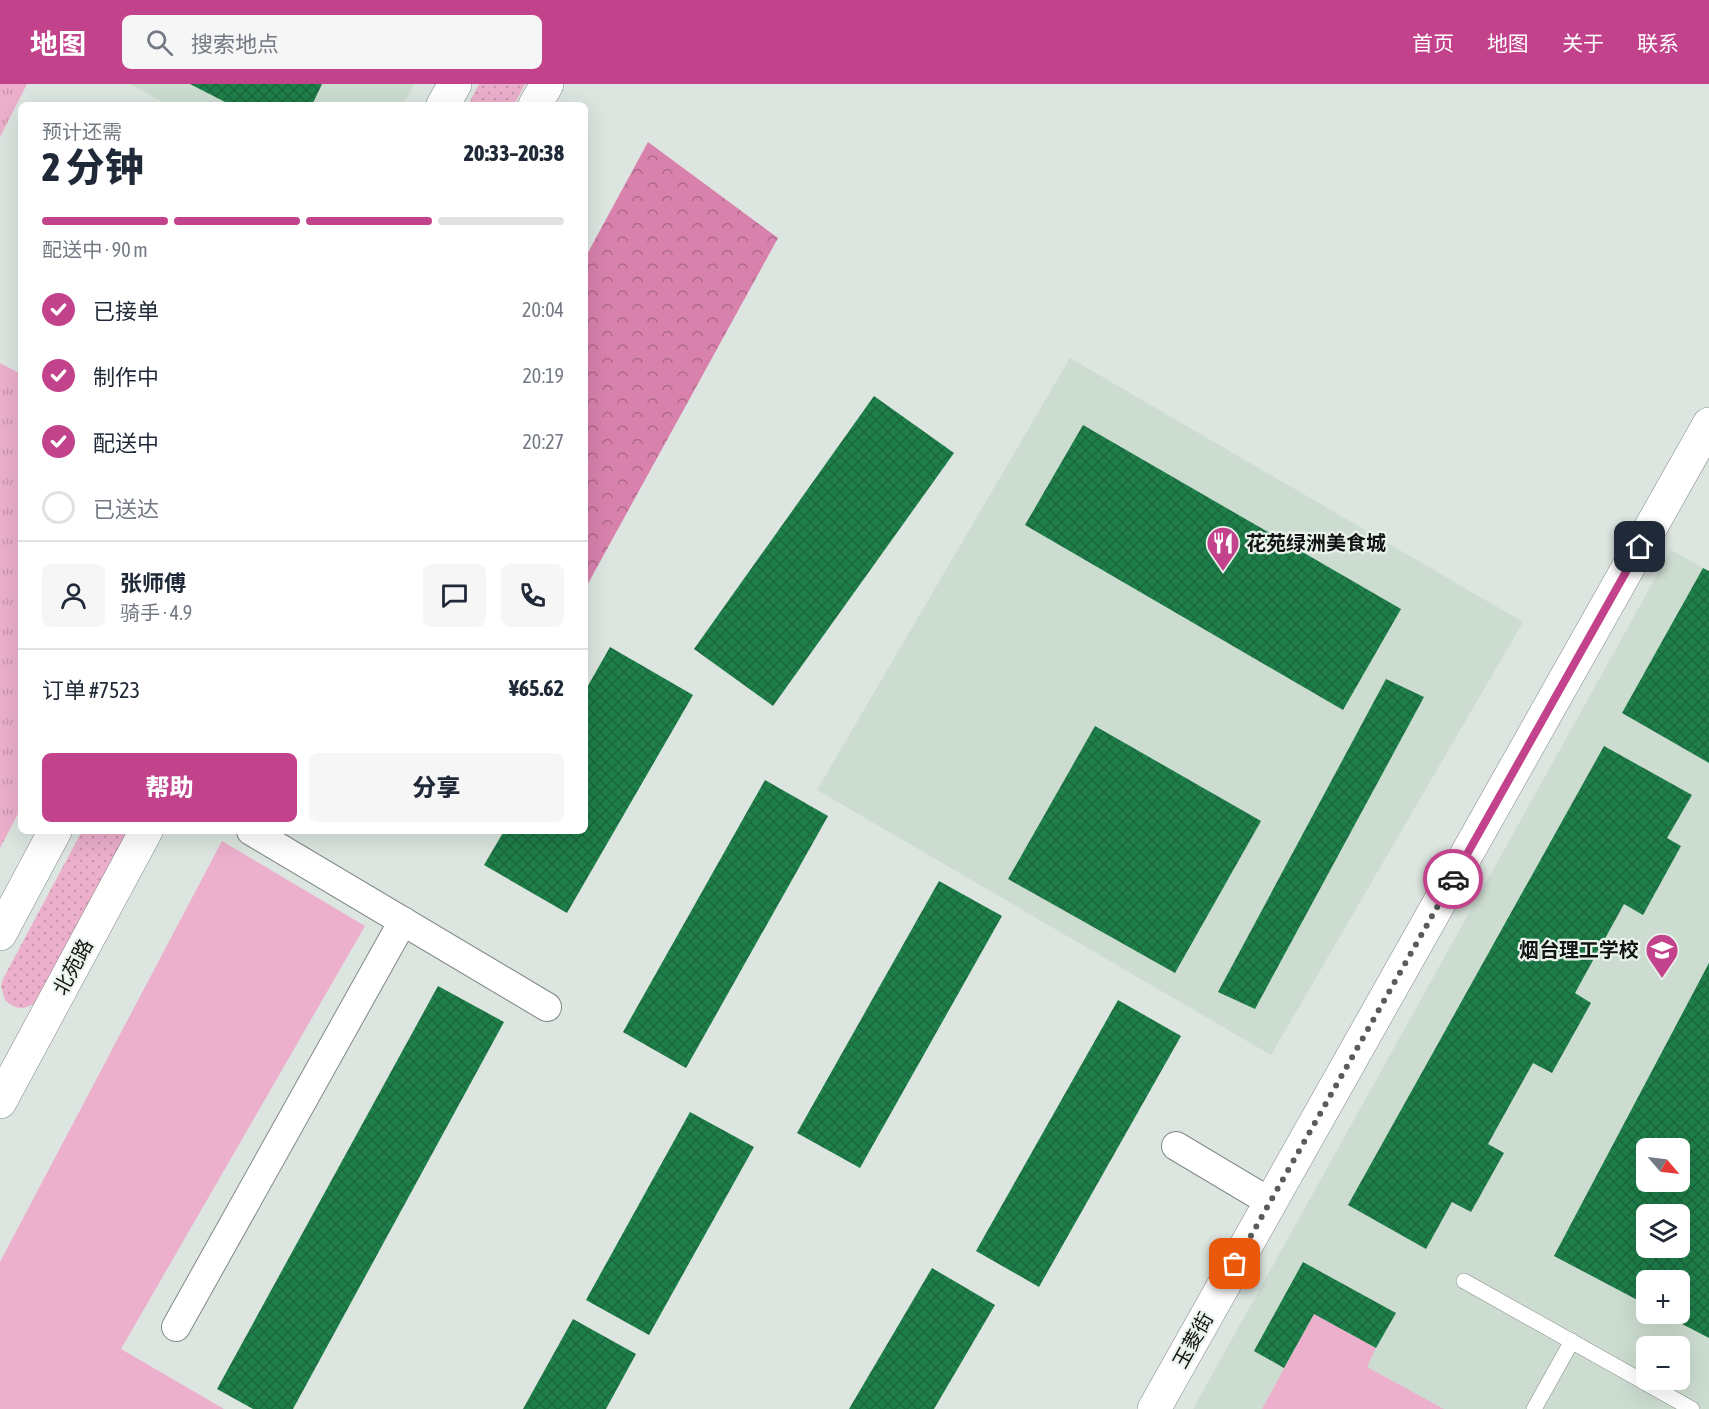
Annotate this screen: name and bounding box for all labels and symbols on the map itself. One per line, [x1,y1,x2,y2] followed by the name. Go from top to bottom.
[1614,521,1665,572] pin
[1205,525,1241,572] restaurant icon: 花苑绿洲美食城
[1246,531,1386,554] place label: 花苑绿洲美食城
[1423,849,1483,909] courier
[1644,932,1680,979] school or university icon: 烟台理工学校
[48,935,97,999] street label: 北苑路
[1519,938,1639,961] place label: 烟台理工学校
[1636,1138,1690,1192] north arrow
[1209,1238,1260,1289] pin
[1168,1308,1217,1372] street label: 玉菱街

